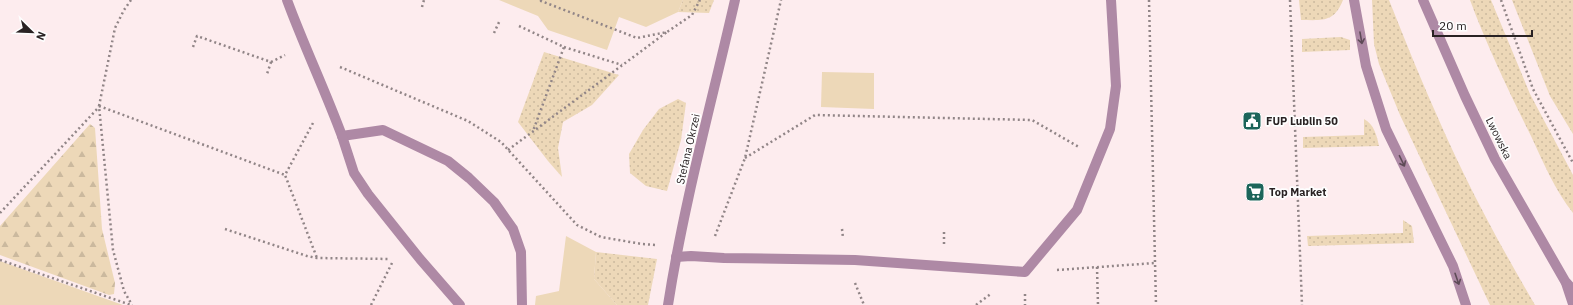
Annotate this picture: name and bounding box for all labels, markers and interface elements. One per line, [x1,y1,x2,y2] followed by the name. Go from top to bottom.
[12,12,52,52] north arrow
[1433,12,1532,38] scale bar
[1439,18,1467,33] text: 20 m
[33,30,49,42] text: N
[1357,31,1365,44] one-way arrow
[1241,110,1263,132] public building icon: FUP Lublin 50
[673,112,703,186] street label: Stefana Okrzei
[1266,114,1338,128] place label: FUP Lublin 50
[1483,115,1515,161] street label: Lwowska
[1399,155,1406,167] one-way arrow
[1244,181,1266,203] supermarket icon: Top Market
[1269,185,1326,199] place label: Top Market
[1454,272,1462,284] one-way arrow

